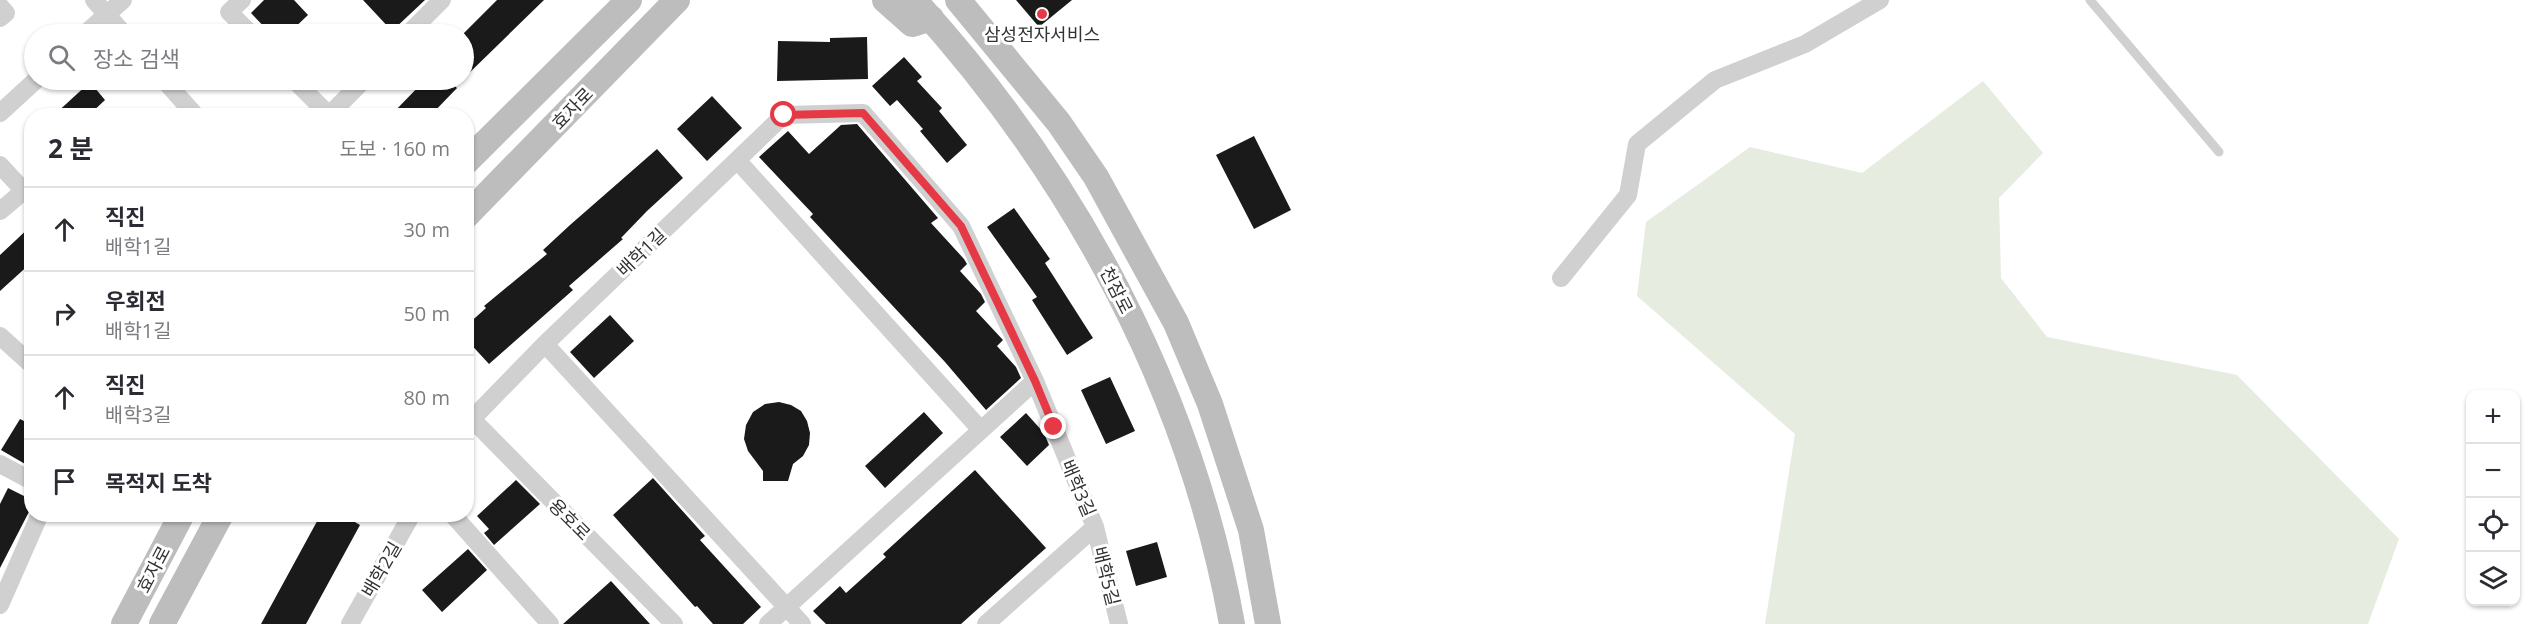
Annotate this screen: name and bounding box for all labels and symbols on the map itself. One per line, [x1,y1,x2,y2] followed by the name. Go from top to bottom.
[1035,7,1049,21] marker: 삼성전자서비스
[984,22,1100,46] place label: 삼성전자서비스
[546,82,598,134] street label: 효자로
[770,101,796,127] route start
[611,223,671,281] street label: 배학1길
[1095,262,1139,318] street label: 천잠로
[1040,413,1066,439] route end
[1056,456,1102,520] street label: 배학3길
[544,493,596,545] street label: 용호로
[356,537,406,601] street label: 배학2길
[131,541,175,597] street label: 효자로
[1088,544,1126,608] street label: 배학5길

